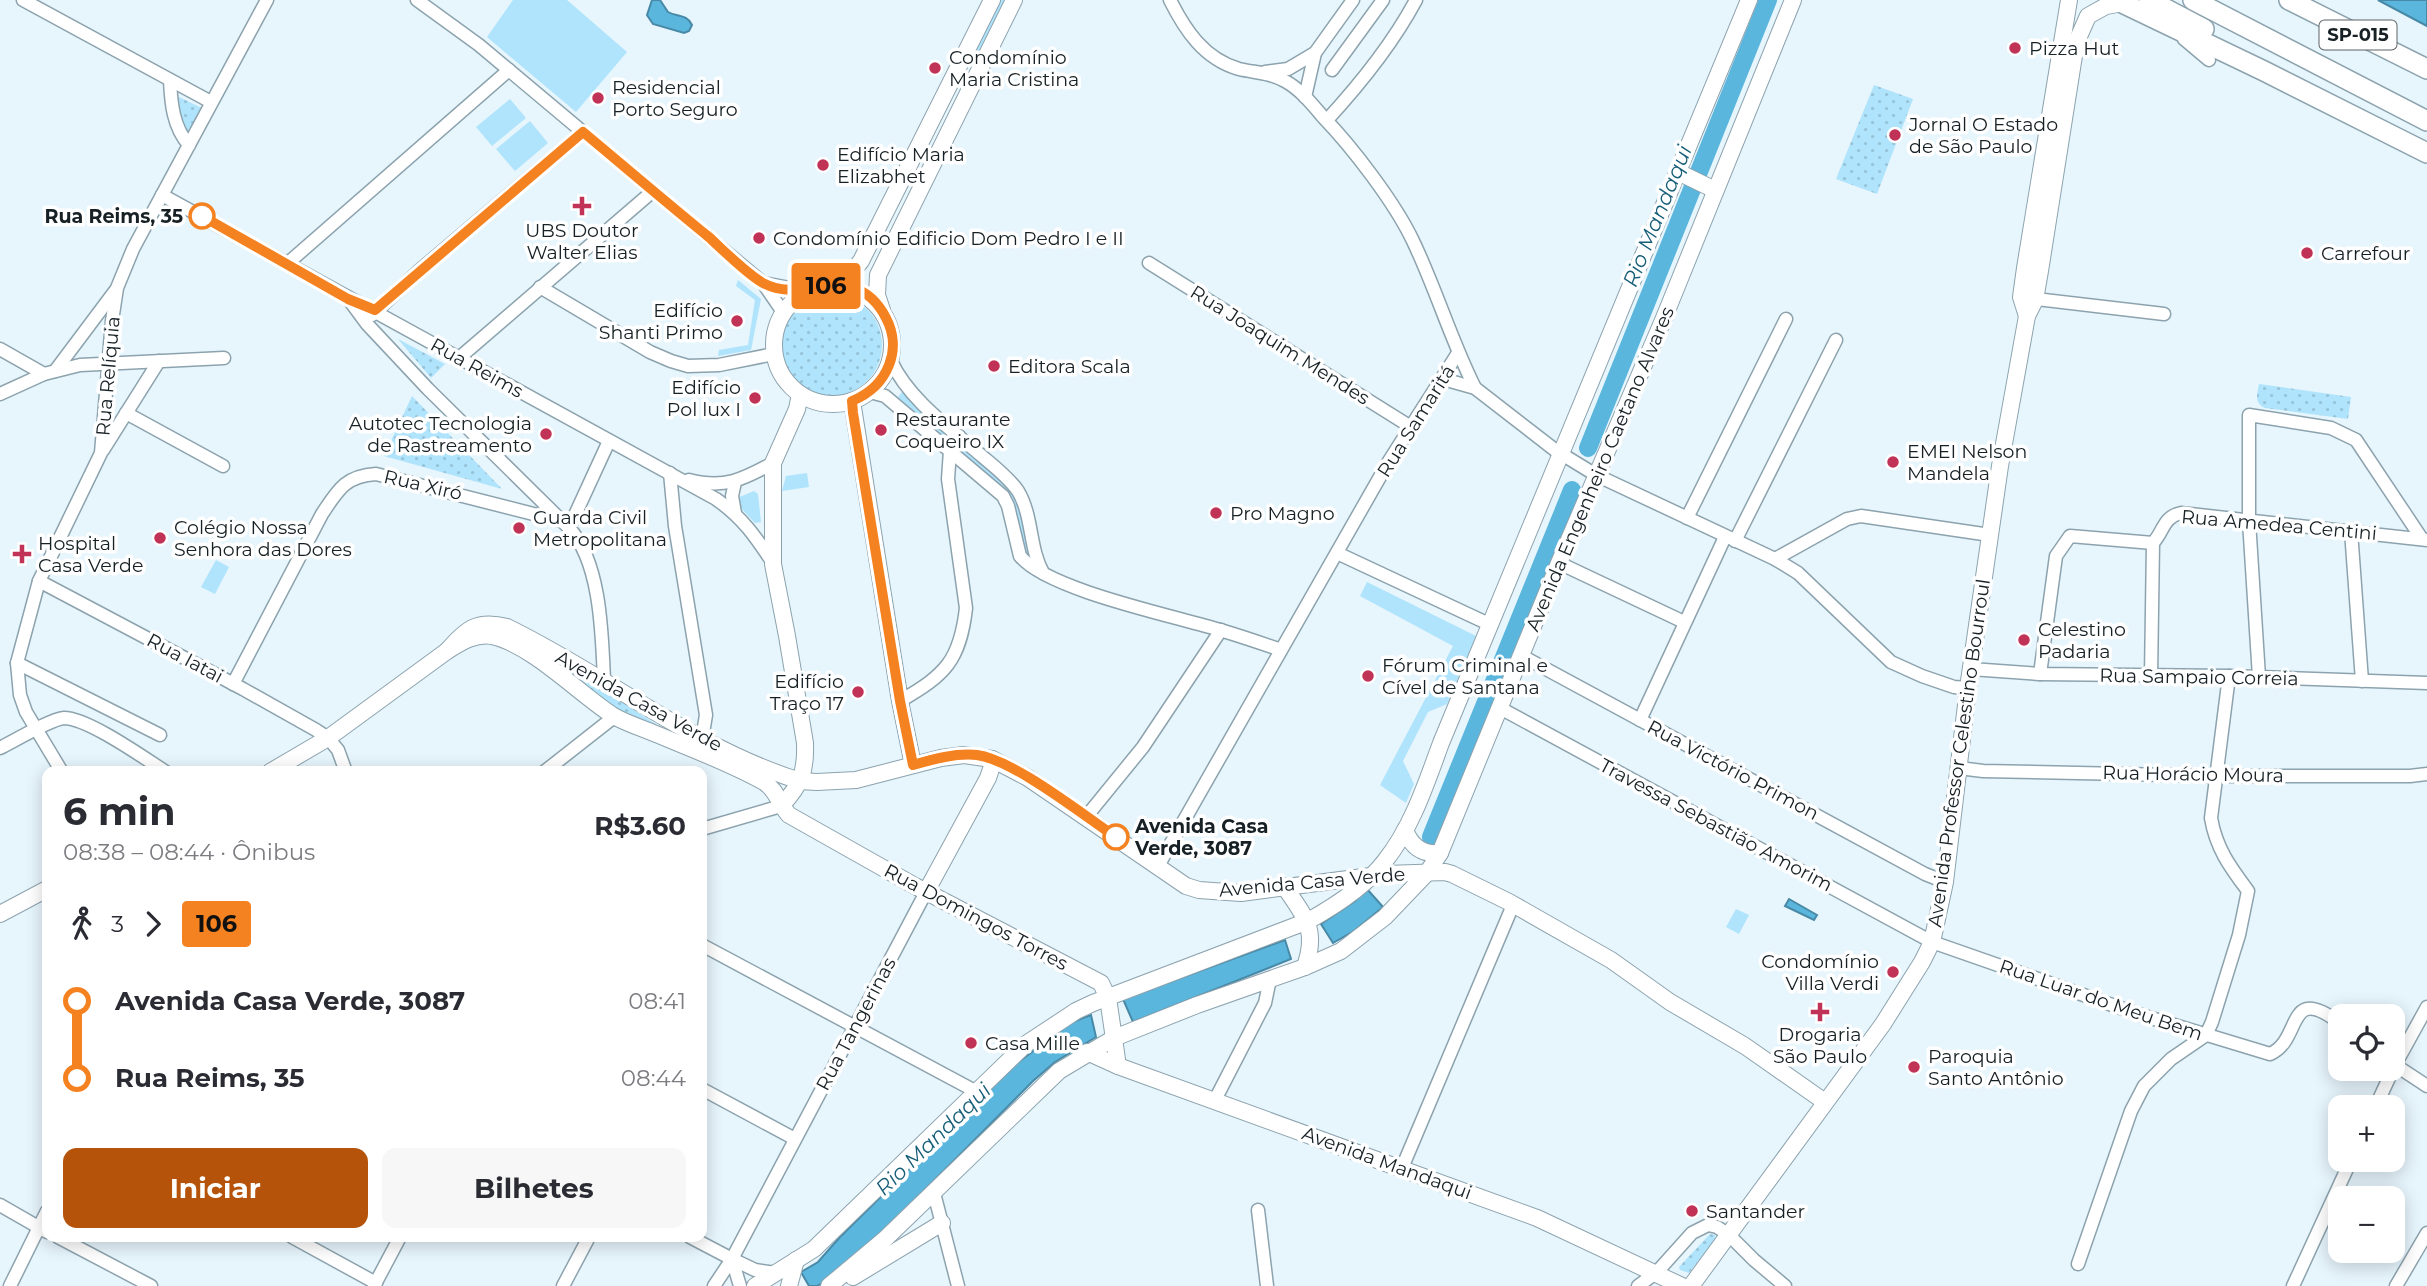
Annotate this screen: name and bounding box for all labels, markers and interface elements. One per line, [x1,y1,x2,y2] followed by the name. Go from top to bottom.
[2320,20,2396,50] road number: SP-015
[2029,37,2120,60] place label: Pizza Hut
[2007,40,2023,56] marker: Pizza Hut
[949,46,1079,91] place label: Condomínio Maria Cristina
[927,60,943,76] marker: Condomínio Maria Cristina
[612,76,738,121] place label: Residencial Porto Seguro
[590,90,606,106] marker: Residencial Porto Seguro
[1908,113,2058,158] place label: Jornal O Estado de São Paulo
[1887,127,1903,143] marker: Jornal O Estado de São Paulo
[1617,141,1697,290] water label: Rio Mandaqui
[837,143,965,188] place label: Edifício Maria Elizabhet
[815,157,831,173] marker: Edifício Maria Elizabhet
[572,196,592,216] marker: UBS Doutor Walter Elias
[189,203,215,229] marker: Rua Reims, 35
[44,205,183,228] place label: Rua Reims, 35
[525,219,639,264] place label: UBS Doutor Walter Elias
[773,227,1124,250] place label: Condomínio Edificio Dom Pedro I e II
[751,230,767,246] marker: Condomínio Edificio Dom Pedro I e II
[2321,242,2410,265] place label: Carrefour
[2299,245,2315,261] marker: Carrefour
[786,263,866,309] line badge: 106
[806,271,847,300] text: 106
[1186,280,1374,410] street label: Rua Joaquim Mendes
[599,299,723,344] place label: Edifício Shanti Primo
[1521,303,1679,635] street label: Avenida Engenheiro Caetano Alvares
[729,313,745,329] marker: Edifício Shanti Primo
[91,315,125,437] street label: Rua Relíquia
[427,333,527,403] street label: Rua Reims
[1008,355,1131,378] place label: Editora Scala
[986,358,1002,374] marker: Editora Scala
[1372,361,1460,481] street label: Rua Samaritá
[667,376,741,421] place label: Edifício Pol lux I
[747,390,763,406] marker: Edifício Pol lux I
[895,408,1011,453] place label: Restaurante Coqueiro IX
[349,412,532,457] place label: Autotec Tecnologia de Rastreamento
[873,422,889,438] marker: Restaurante Coqueiro IX
[538,426,554,442] marker: Autotec Tecnologia de Rastreamento
[1907,440,2027,485] place label: EMEI Nelson Mandela
[1885,454,1901,470] marker: EMEI Nelson Mandela
[382,465,464,505] street label: Rua Xiró
[1230,502,1335,525] place label: Pro Magno
[1208,505,1224,521] marker: Pro Magno
[2180,505,2378,545] street label: Rua Amedea Centini
[533,506,667,551] place label: Guarda Civil Metropolitana
[174,516,352,561] place label: Colégio Nossa Senhora das Dores
[511,520,527,536] marker: Guarda Civil Metropolitana
[152,530,168,546] marker: Colégio Nossa Senhora das Dores
[38,532,143,577] place label: Hospital Casa Verde
[12,544,32,564] marker: Hospital Casa Verde
[1923,577,1995,929] street label: Avenida Professor Celestino Bourroul
[2038,618,2126,663] place label: Celestino Padaria
[143,628,227,688] street label: Rua Iatai
[2016,632,2032,648] marker: Celestino Padaria
[552,646,726,756] street label: Avenida Casa Verde
[1382,654,1548,699] place label: Fórum Criminal e Cível de Santana
[2099,664,2299,690] street label: Rua Sampaio Correia
[1360,668,1376,684] marker: Fórum Criminal e Cível de Santana
[770,670,844,715] place label: Edifício Traço 17
[850,684,866,700] marker: Edifício Traço 17
[1643,715,1823,825] street label: Rua Victório Primon
[1596,754,1836,896] street label: Travessa Sebastião Amorim
[2102,761,2284,787] street label: Rua Horácio Moura
[63,788,176,835] text: 6 min
[594,810,686,842] text: R$3.60
[1134,815,1268,860] place label: Avenida Casa Verde, 3087
[1103,824,1129,850] marker: Avenida Casa Verde, 3087
[63,838,315,866] text: 08:38 – 08:44 · Ônibus
[880,859,1072,975] street label: Rua Domingos Torres
[1218,862,1406,902] street label: Avenida Casa Verde
[63,905,101,943] icon: walk
[134,905,172,943] icon: forward
[196,909,237,938] text: 106
[111,910,124,938] text: 3
[1761,950,1879,995] place label: Condomínio Villa Verdi
[811,953,901,1095] street label: Rua Tangerinas
[1996,954,2206,1046] street label: Rua Luar do Meu Bem
[1885,964,1901,980] marker: Condomínio Villa Verdi
[115,985,465,1017] text: Avenida Casa Verde, 3087
[628,987,686,1015] text: 08:41
[1812,1004,1828,1020] marker: Drogaria São Paulo
[2328,1004,2405,1263] map controls
[2328,1004,2405,1081] button: locate
[1773,1023,1867,1068] place label: Drogaria São Paulo
[985,1032,1080,1055] place label: Casa Mille
[963,1035,979,1051] marker: Casa Mille
[1928,1045,2064,1090] place label: Paroquia Santo Antônio
[1906,1059,1922,1075] marker: Paroquia Santo Antônio
[115,1062,305,1094] text: Rua Reims, 35
[621,1064,686,1092] text: 08:44
[870,1078,996,1200] water label: Rio Mandaqui
[2328,1095,2405,1172] button: +
[1299,1122,1475,1204] street label: Avenida Mandaqui
[63,1148,368,1228] button: Iniciar
[382,1148,686,1228] button: Bilhetes
[2328,1186,2405,1263] button: −
[1706,1200,1805,1223] place label: Santander
[1684,1203,1700,1219] marker: Santander

